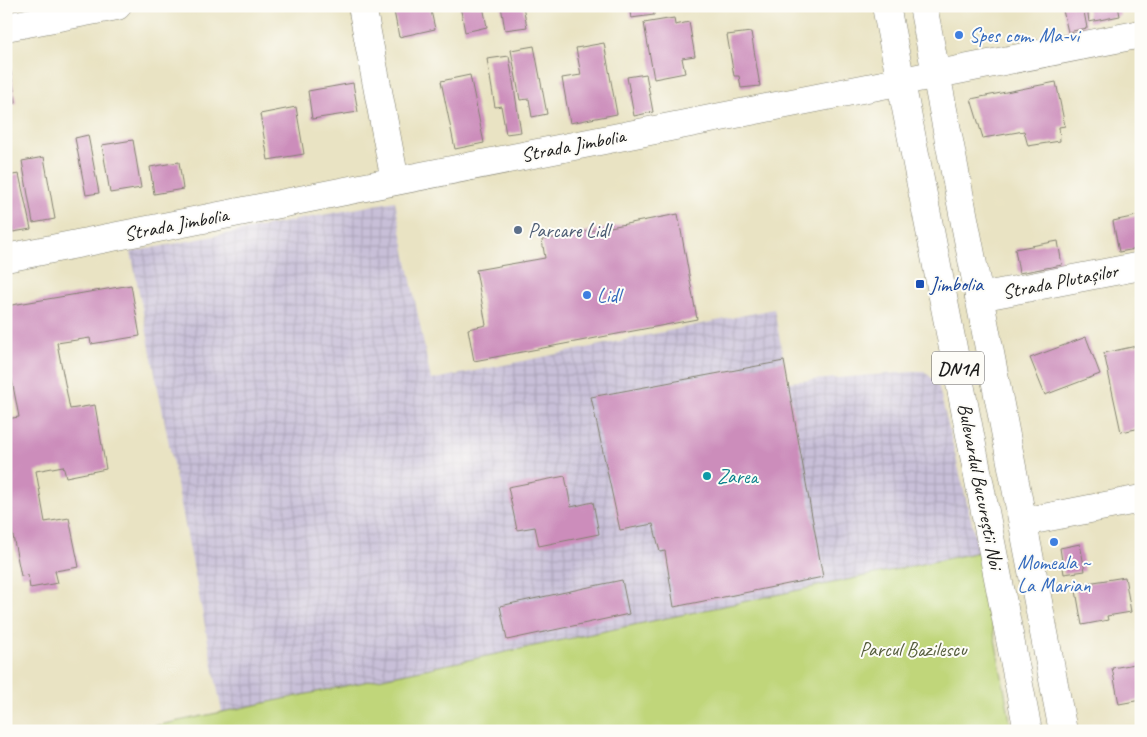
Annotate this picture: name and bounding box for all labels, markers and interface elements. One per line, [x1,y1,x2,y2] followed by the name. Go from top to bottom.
[969,23,1081,48] place label: Spes com. Ma-vi
[953,29,965,41] marker: Spes com. Ma-vi
[519,123,629,168] street label: Strada Jimbolia
[122,202,232,247] street label: Strada Jimbolia
[528,218,613,243] place label: Parcare Lidl
[512,224,524,236] marker: Parcare Lidl
[1000,258,1122,305] street label: Strada Plutașilor
[929,272,984,297] place label: Jimbolia
[914,278,926,290] marker: Jimbolia
[597,283,624,308] place label: Lidl
[581,289,593,301] marker: Lidl
[932,352,984,384] road number: DN1A
[952,401,1009,573] street label: Bulevardul Bucureștii Noi
[717,464,759,489] place label: Zarea
[701,470,713,482] marker: Zarea
[1048,536,1060,548] marker: Momeala ~ La Marian
[1017,550,1092,598] place label: Momeala ~ La Marian
[859,637,968,662] park label: Parcul Bazilescu

